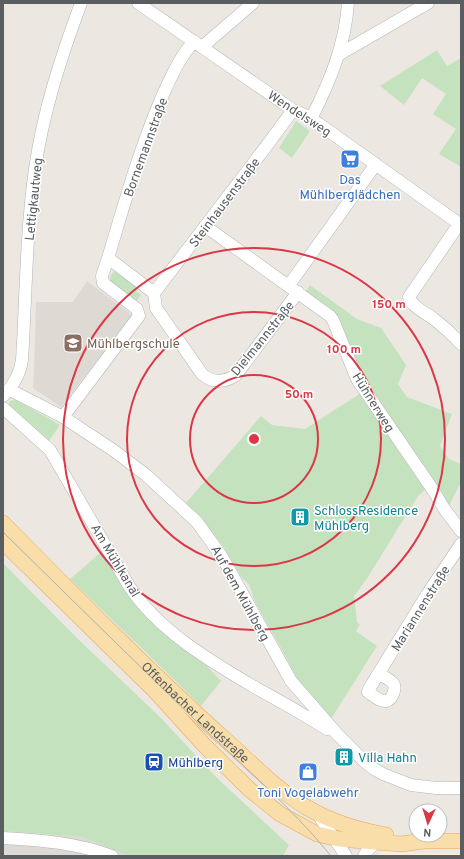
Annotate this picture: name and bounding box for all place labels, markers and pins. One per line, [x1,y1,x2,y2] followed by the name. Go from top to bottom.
[339,148,361,170] supermarket icon: Das Mühlberglädchen
[299,173,401,204] place label: Das Mühlberglädchen
[62,332,84,354] school or university icon: Mühlbergschule
[87,337,180,353] place label: Mühlbergschule
[247,432,261,446] centre of rings
[314,504,418,535] place label: SchlossResidence Mühlberg
[289,506,311,528] building icon: SchlossResidence Mühlberg
[333,746,355,768] building icon: Villa Hahn
[143,751,165,773] station icon: Mühlberg
[358,751,417,767] place label: Villa Hahn
[168,756,223,772] place label: Mühlberg
[297,761,319,783] shop icon: Toni Vogelabwehr
[257,786,359,802] place label: Toni Vogelabwehr

